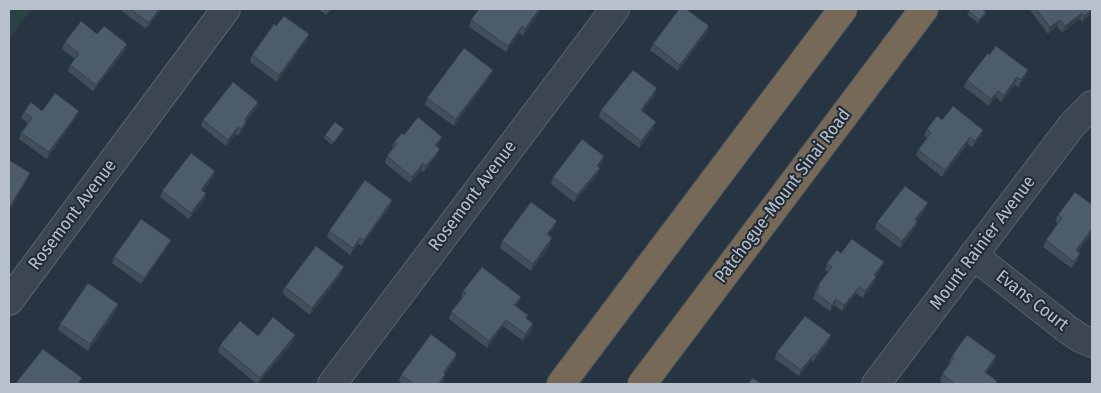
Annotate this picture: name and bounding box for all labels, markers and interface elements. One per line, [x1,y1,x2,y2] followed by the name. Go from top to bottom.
[711,105,855,287] street label: Patchogue-Mount Sinai Road
[424,137,522,255] street label: Rosemont Avenue
[24,156,122,274] street label: Rosemont Avenue
[926,172,1040,314] street label: Mount Rainier Avenue
[992,266,1072,336] street label: Evans Court

